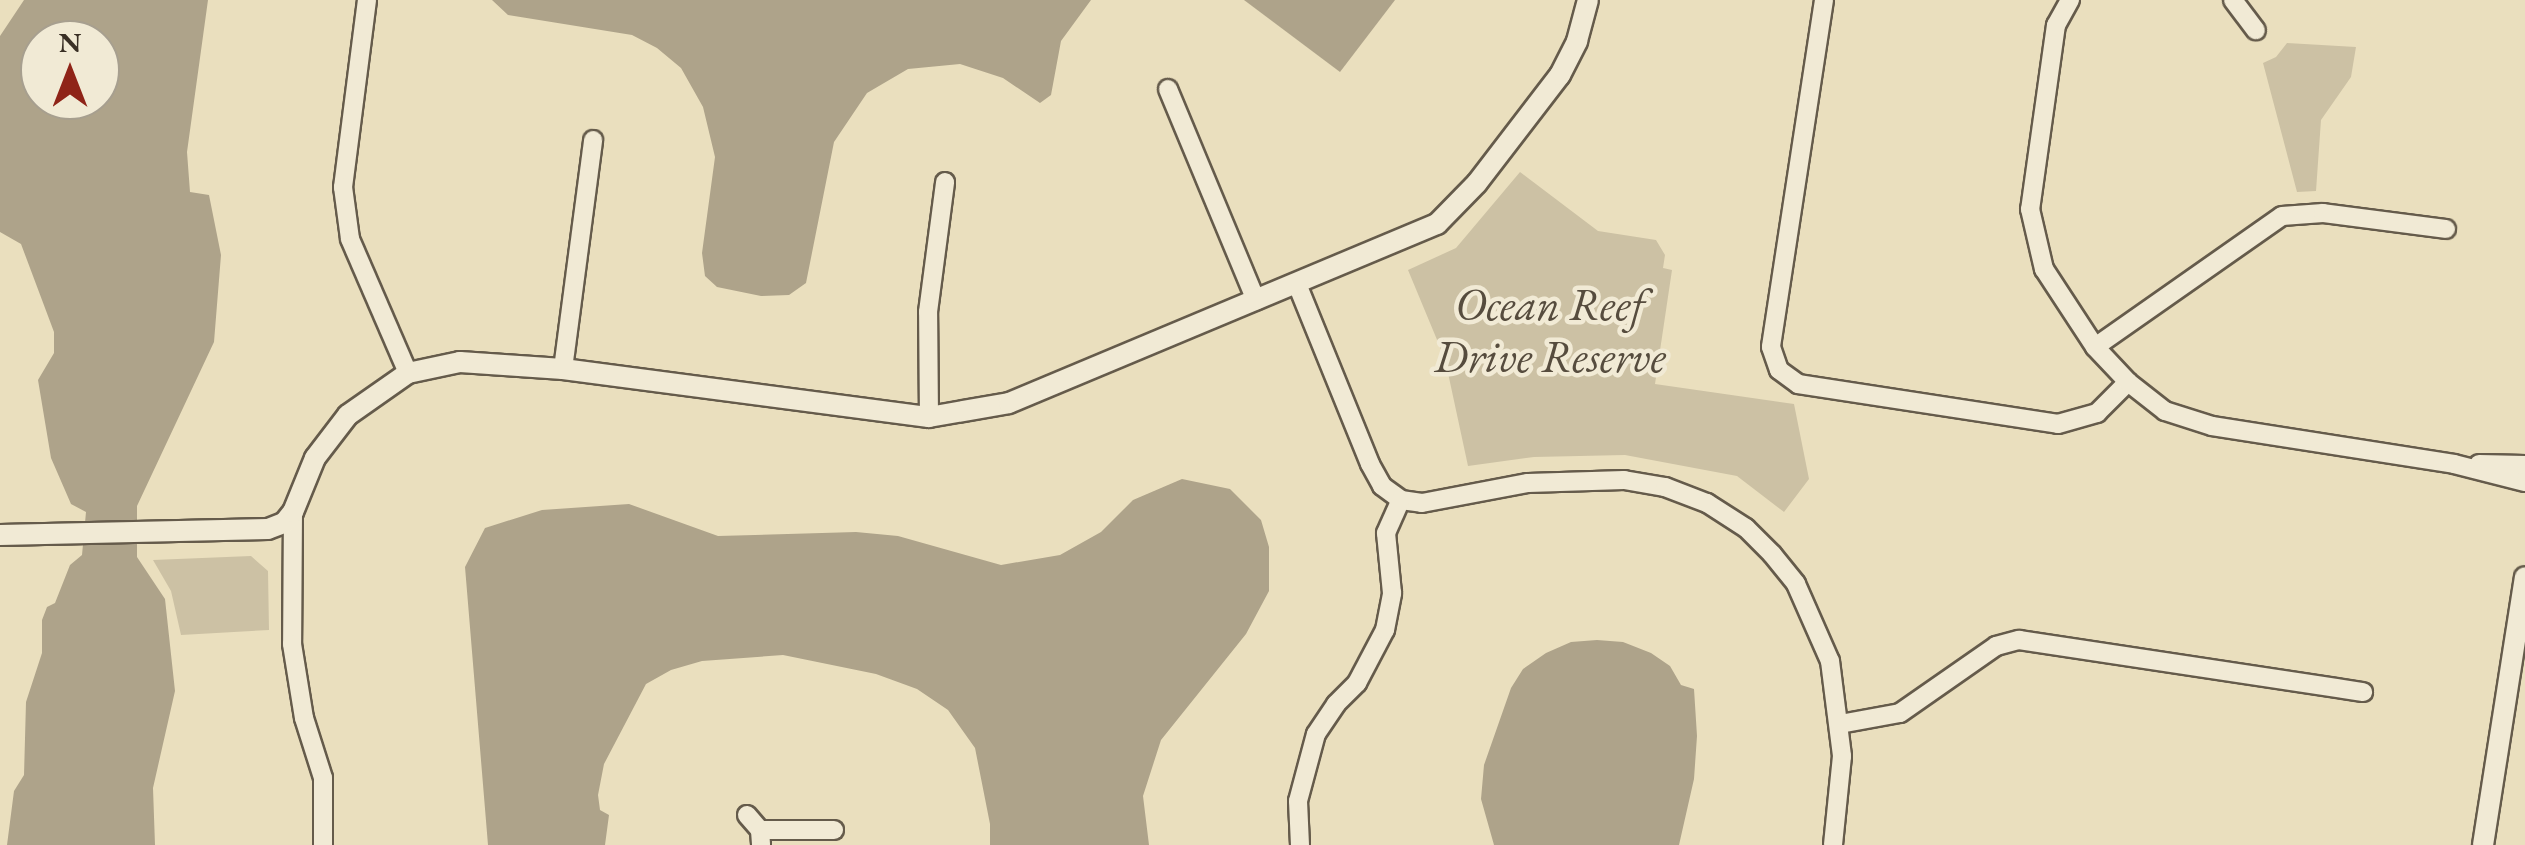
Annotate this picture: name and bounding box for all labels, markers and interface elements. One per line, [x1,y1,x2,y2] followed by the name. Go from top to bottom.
[20,20,120,120] north arrow
[59,24,81,60] text: N
[1434,278,1666,384] park label: Ocean Reef Drive Reserve

